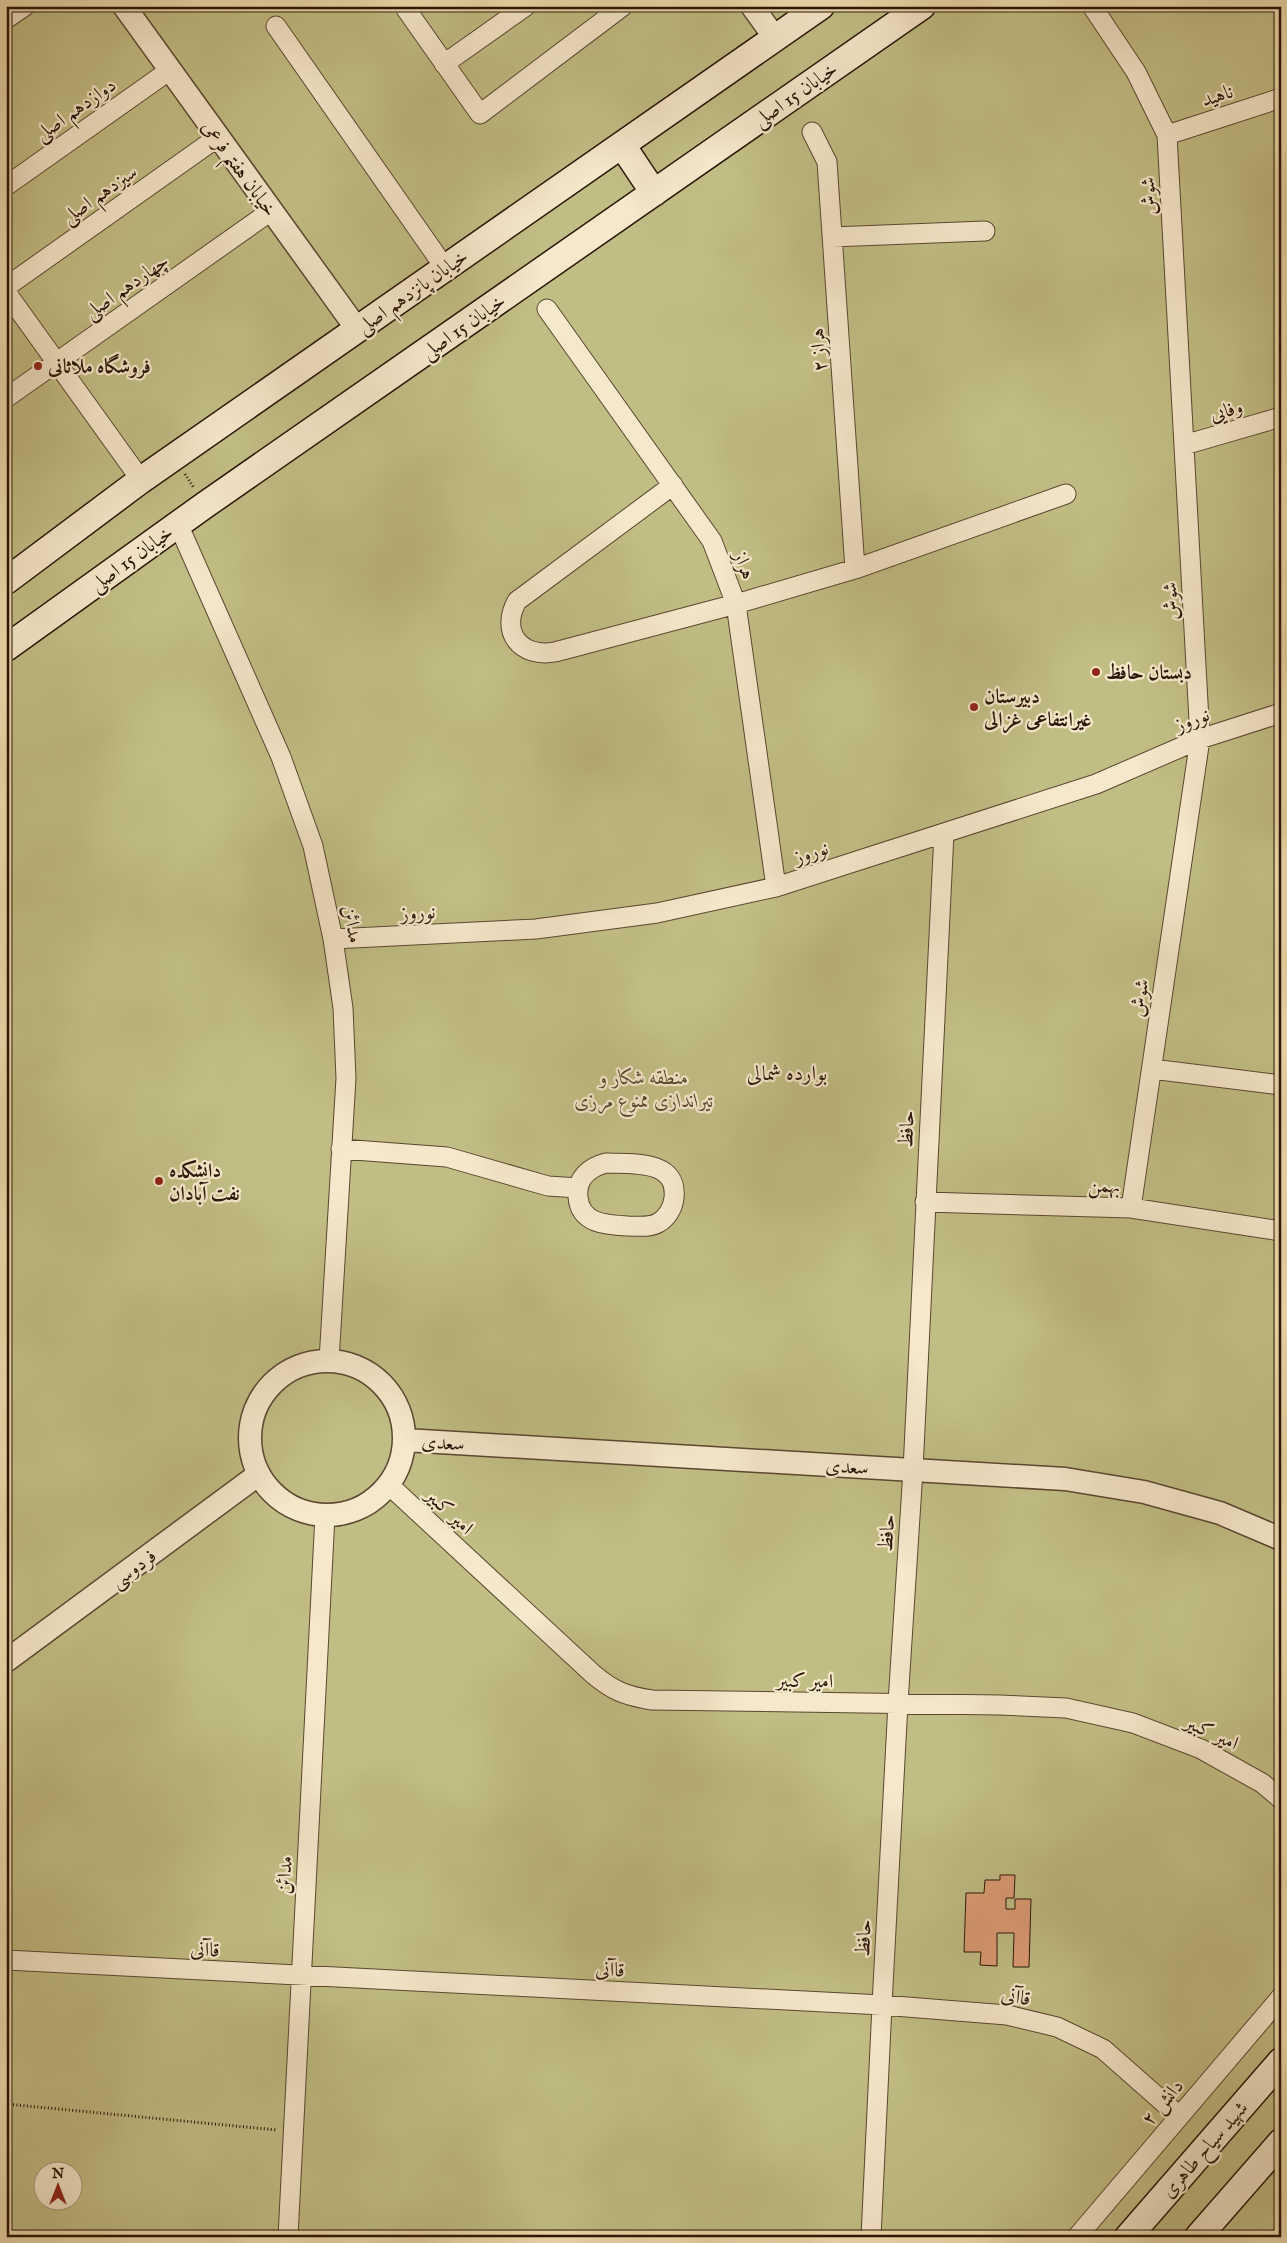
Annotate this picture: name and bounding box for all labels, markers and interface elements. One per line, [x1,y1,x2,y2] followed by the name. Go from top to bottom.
[749,57,843,134] street label: خیابان 15 اصلی
[30,73,124,151] street label: دوازدهم اصلی
[1199,80,1237,113] street label: ناهید
[191,116,282,226] street label: خیابان هفتم فرعی
[57,160,145,234] street label: سیزدهم اصلی
[1136,176,1163,216] street label: شوش
[352,245,476,344] street label: خیابان پانزدهم اصلی
[80,249,177,330] street label: چهاردهم اصلی
[417,289,511,366] street label: خیابان 15 اصلی
[805,327,834,373] street label: هراز ۲
[47,353,151,380] place label: فروشگاه ملاثانی
[32,360,44,372] marker: فروشگاه ملاثانی
[1207,395,1246,428] street label: وفایی
[85,520,179,599] street label: خیابان 15 اصلی
[726,546,760,583] street label: هراز
[1158,581,1185,621] street label: شوش
[1106,661,1192,686] place label: دبستان حافظ
[1090,666,1102,678] marker: دبستان حافظ
[983,685,1092,734] place label: دبیرستان غیرانتفاعی غزالی
[968,701,980,713] marker: دبیرستان غیرانتفاعی غزالی
[1170,702,1213,739] street label: نوروز
[789,836,832,871] street label: نوروز
[398,900,436,927] street label: نوروز
[336,903,367,945] street label: مدائن
[1125,978,1156,1019] street label: شوش
[747,1061,827,1088] district label: بوارده شمالی
[574,1066,714,1118] park label: منطقه شکار و تیراندازی ممنوع مرزی
[894,1110,921,1149] street label: حافظ
[169,1159,240,1207] place label: دانشکده نفت آبادان
[1087,1173,1120,1200] street label: بهمن
[153,1175,165,1187] marker: دانشکده نفت آبادان
[421,1430,465,1457] street label: سعدی
[825,1454,869,1481] street label: سعدی
[418,1482,478,1541] street label: امیر کبیر
[874,1513,901,1553] street label: حافظ
[106,1544,163,1595] street label: فردوسی
[775,1668,833,1694] street label: امیر کبیر
[1179,1709,1242,1757] street label: امیر کبیر
[272,1855,299,1895] street label: مدائن
[851,1919,878,1958] street label: حافظ
[190,1936,220,1964] street label: قاآنی
[595,1956,625,1984] street label: قاآنی
[999,1982,1033,2012] street label: قاآنی
[1137,2075,1190,2131] street label: دانش ۲
[1156,2096,1257,2206] street label: شهید سیاح طاهری
[32,2160,82,2210] north arrow
[51,2165,64,2183] text: N

